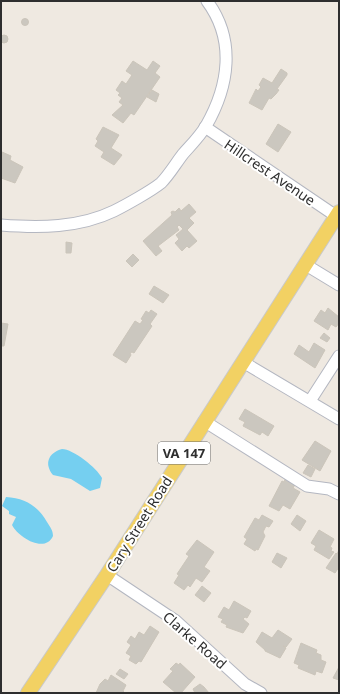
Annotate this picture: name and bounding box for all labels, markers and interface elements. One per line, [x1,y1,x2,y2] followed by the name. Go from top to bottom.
[221,135,319,210] street label: Hillcrest Avenue
[158,442,210,464] road number: VA 147
[102,472,176,576] street label: Cary Street Road
[159,607,231,673] street label: Clarke Road

